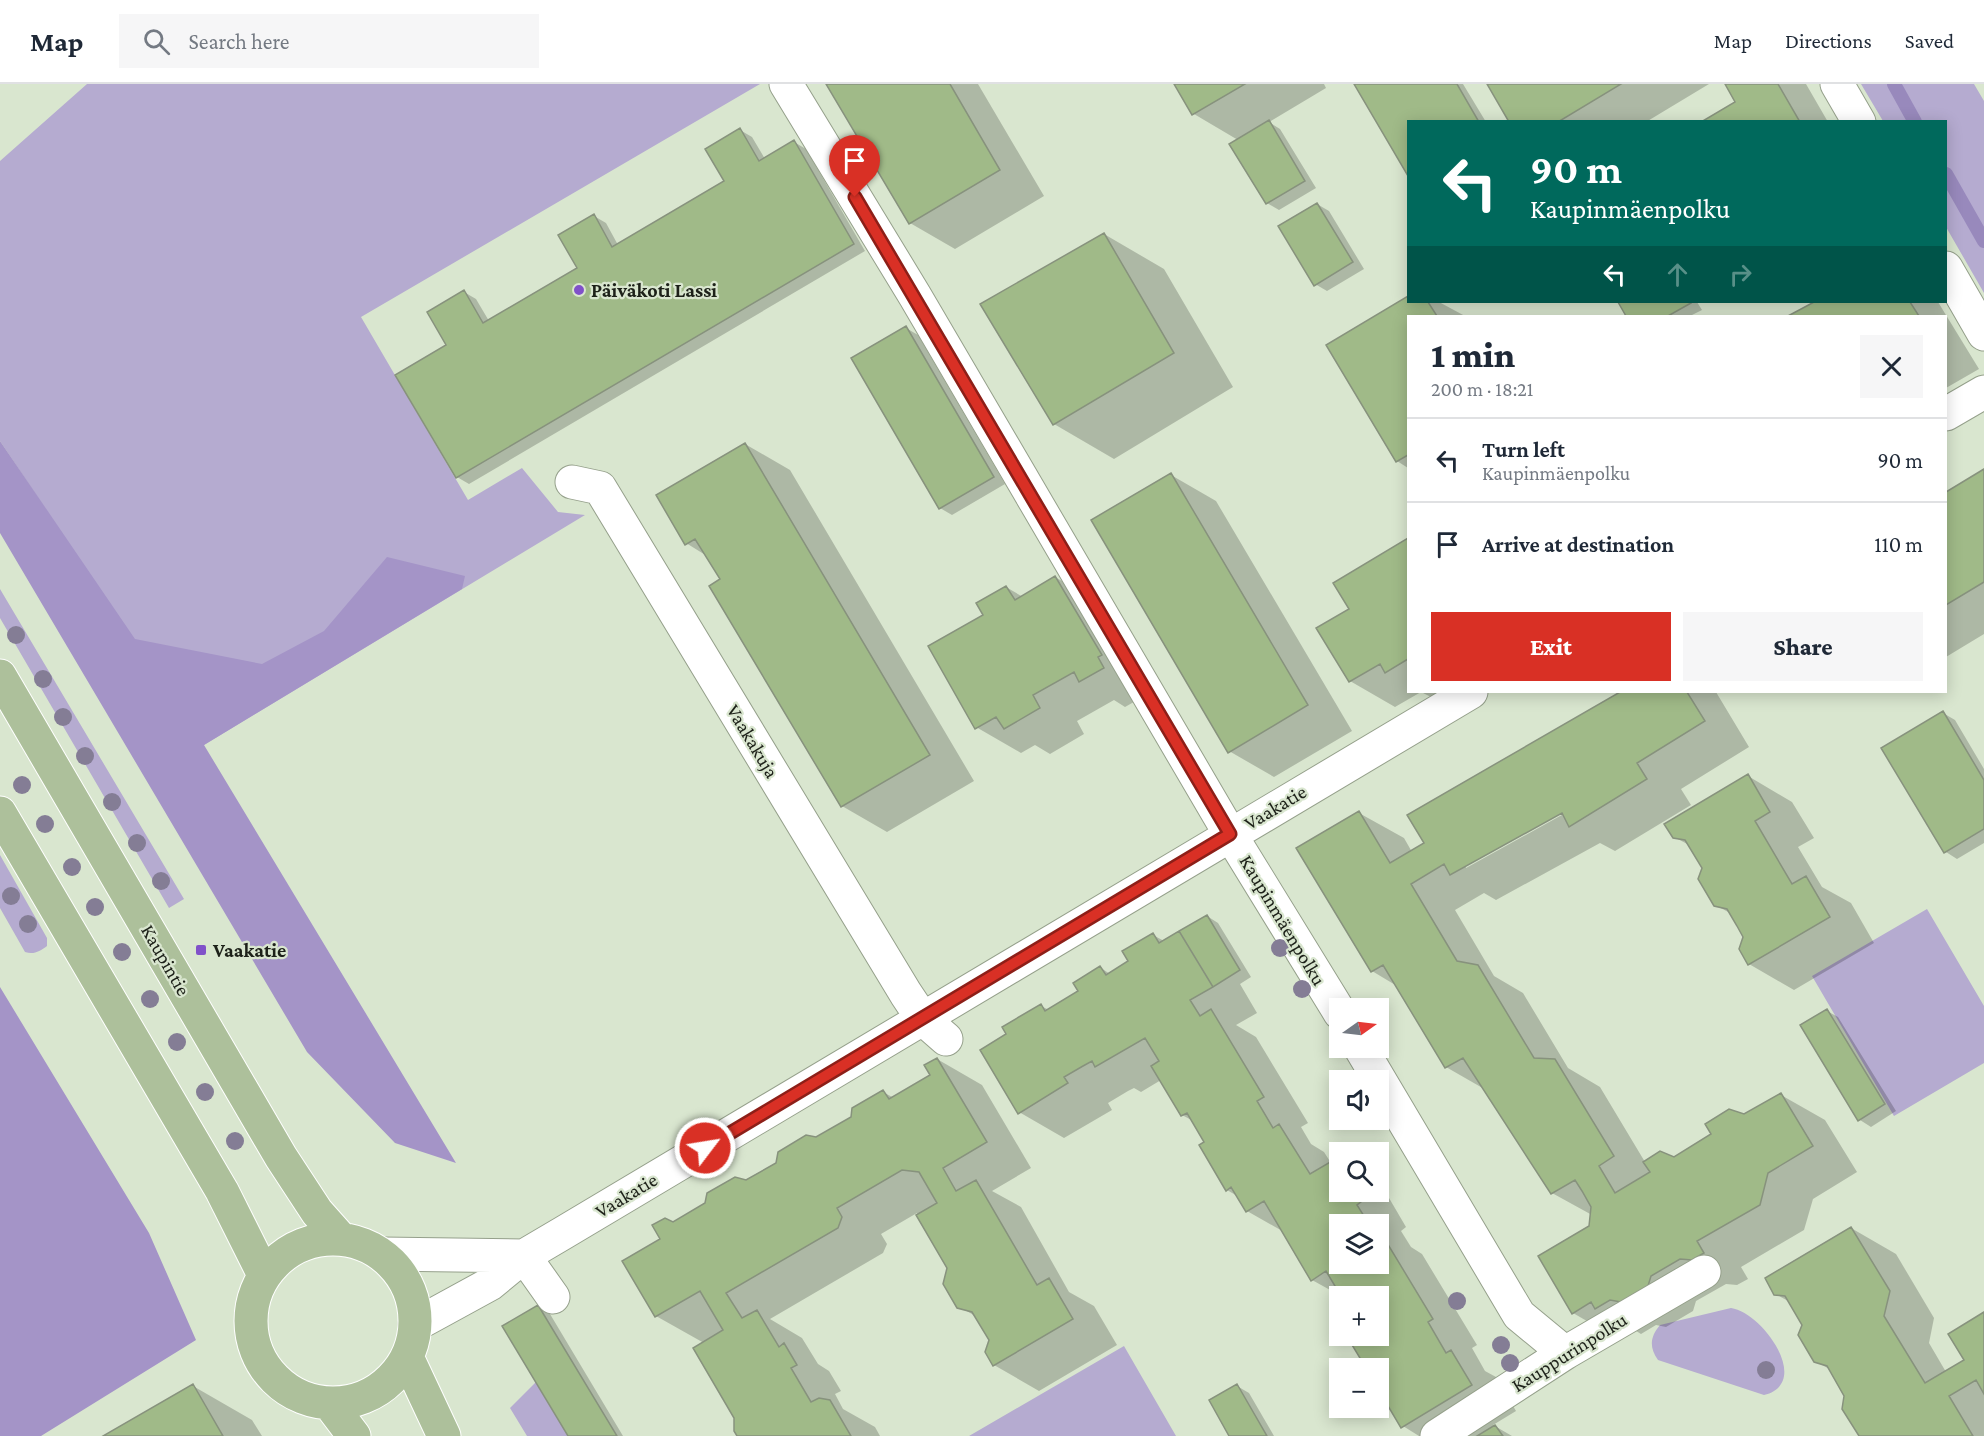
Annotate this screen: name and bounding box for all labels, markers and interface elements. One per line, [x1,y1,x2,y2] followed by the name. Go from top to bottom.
[119,14,539,68] search box
[140,25,173,58] icon: search
[30,26,83,57] text: Map
[188,29,289,54] text: Search here
[1714,29,1752,53] text: Map
[1785,29,1872,53] text: Directions
[1905,29,1954,53] text: Saved
[829,135,880,197] pin
[838,144,871,177] icon: arrive
[1431,144,1509,222] icon: left
[1530,145,1622,192] text: 90 m
[1530,194,1730,224] text: Kaupinmäenpolku
[1598,258,1631,291] icon: left
[1661,258,1694,291] icon: ahead
[1724,258,1757,291] icon: right
[591,279,717,301] place label: Päiväkoti Lassi
[572,283,586,297] marker: Päiväkoti Lassi
[1431,335,1515,375] text: 1 min
[1860,335,1923,398] button: close
[1431,378,1533,400] text: 200 m · 18:21
[1482,437,1565,462] text: Turn left
[1431,444,1464,477] icon: left
[1878,448,1923,473] text: 90 m
[1482,462,1630,484] text: Kaupinmäenpolku
[1431,528,1464,561] icon: arrive
[1482,532,1674,557] text: Arrive at destination
[1874,532,1923,557] text: 110 m
[1431,612,1671,681] button: Exit
[1683,612,1923,681] button: Share
[722,700,784,782] street label: Vaakakuja
[1240,780,1310,834] street label: Vaakatie
[1235,851,1331,990] street label: Kaupinmäenpolku
[136,921,195,1000] street label: Kaupintie
[212,939,286,961] place label: Vaakatie
[194,943,208,957] marker: Vaakatie
[1329,998,1389,1058] north arrow
[1329,998,1389,1418] map controls
[1329,1070,1389,1130] button: sound
[673,1116,737,1180] position arrow
[1329,1142,1389,1202] button: search
[591,1168,661,1222] street label: Vaakatie
[1329,1214,1389,1274] button: layers
[1329,1286,1389,1346] button: +
[1507,1308,1631,1397] street label: Kauppurinpolku
[1329,1358,1389,1418] button: −

